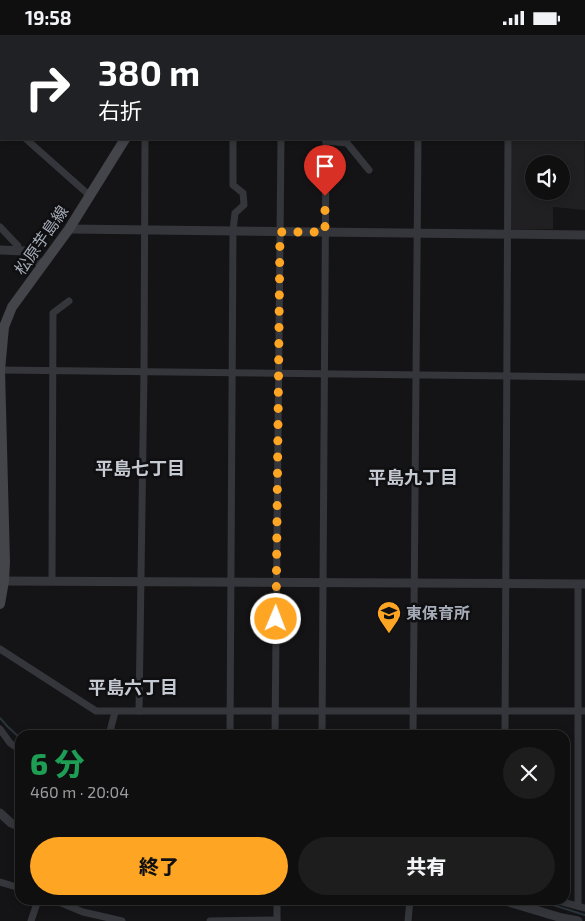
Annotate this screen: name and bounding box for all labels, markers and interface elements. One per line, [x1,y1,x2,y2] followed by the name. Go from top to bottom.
[25,6,72,29] text: 19:58
[98,51,200,93] text: 380 m
[15,55,80,120] icon: right
[98,97,142,123] text: 右折
[304,145,346,196] pin
[311,152,339,180] icon: arrive
[525,155,570,200] map controls
[525,155,570,200] button: sound
[10,201,71,278] street label: 松原芋島線
[95,457,185,479] district label: 平島七丁目
[368,466,458,488] district label: 平島九丁目
[249,592,301,644] position arrow
[376,600,402,634] school or university icon: 東保育所
[406,603,470,622] place label: 東保育所
[88,676,178,698] district label: 平島六丁目
[30,745,84,781] text: 6 分
[503,747,555,799] button: close
[30,782,129,801] text: 460 m · 20:04
[30,837,288,895] button: 終了
[298,837,555,895] button: 共有

